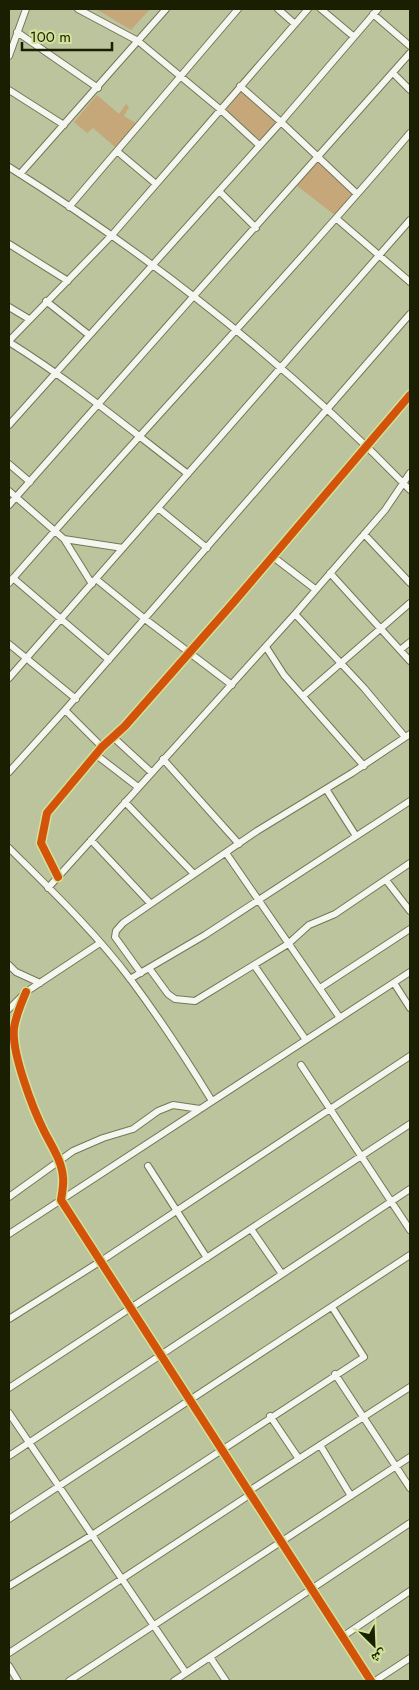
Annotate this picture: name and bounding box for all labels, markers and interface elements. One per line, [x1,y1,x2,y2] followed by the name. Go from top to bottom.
[22,20,112,52] scale bar
[30,26,71,48] text: 100 m
[349,1620,399,1670] north arrow
[368,1645,390,1669] text: ش

